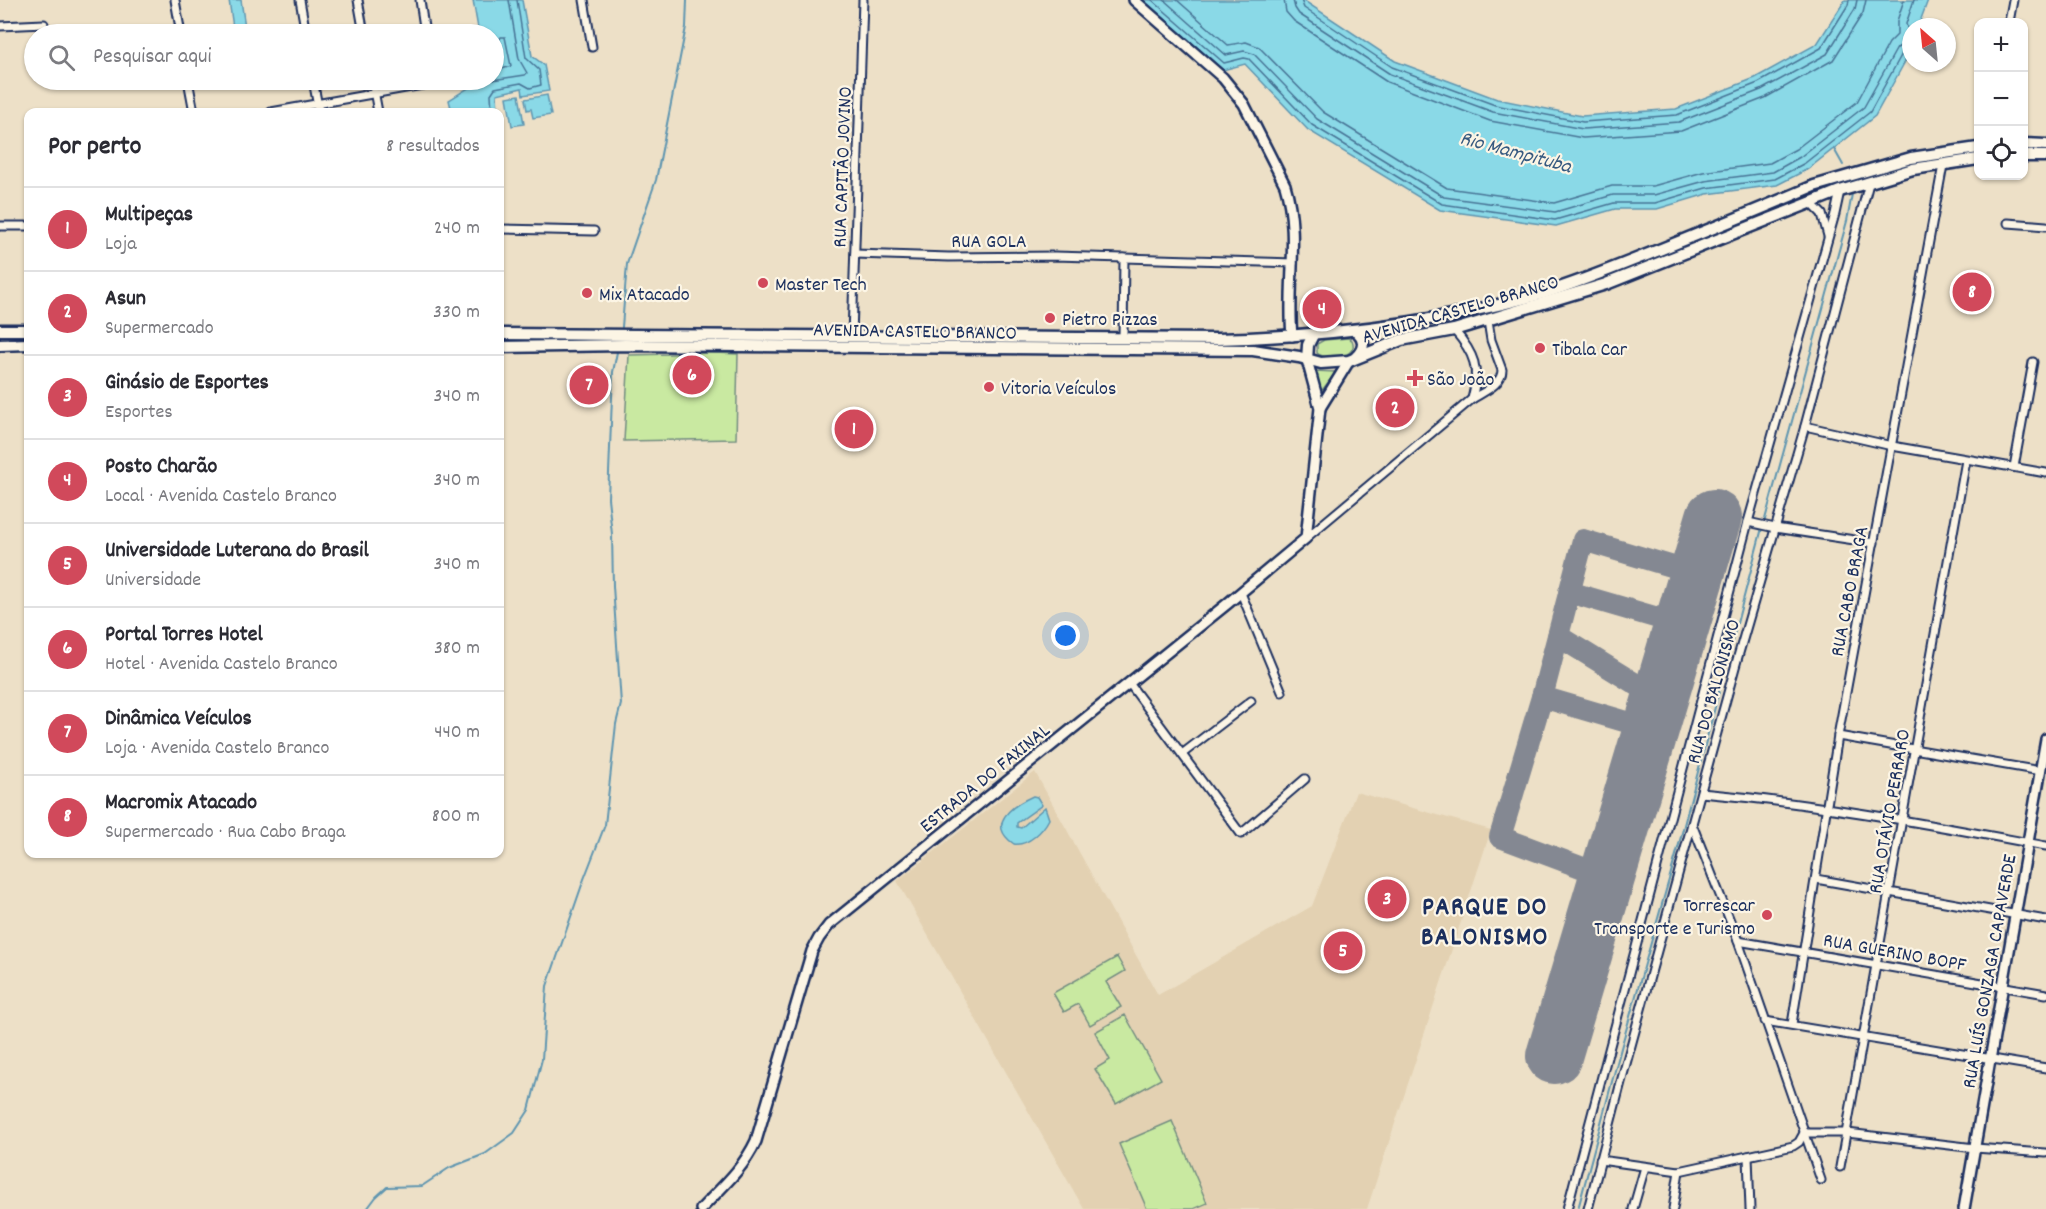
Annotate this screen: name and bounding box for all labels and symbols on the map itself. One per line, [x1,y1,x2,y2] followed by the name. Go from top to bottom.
[1902,18,1956,72] north arrow
[827,86,861,248] street label: RUA CAPITÃO JOVINO
[1456,125,1575,183] water label: Rio Mampituba
[951,229,1027,257] street label: RUA GOLA
[1359,269,1563,352] street label: AVENIDA CASTELO BRANCO
[1952,270,1992,314] pin: 8
[775,272,867,300] place label: Master Tech
[756,276,770,290] marker: Master Tech
[599,282,690,310] place label: Mix Atacado
[580,286,594,300] marker: Mix Atacado
[1302,286,1342,332] pin: 4
[1062,307,1158,335] place label: Pietro Pizzas
[1043,311,1057,325] marker: Pietro Pizzas
[813,317,1017,349] street label: AVENIDA CASTELO BRANCO
[1552,337,1628,365] place label: Tibala Car
[1533,341,1547,355] marker: Tibala Car
[672,352,712,398] pin: 6
[570,362,608,408] pin: 7
[1427,367,1494,395] place label: São João
[1408,371,1422,385] marker: São João
[1001,376,1116,404] place label: Vitoria Veículos
[982,380,996,394] marker: Vitoria Veículos
[1376,386,1414,430] pin: 2
[834,406,874,452] pin: 1
[1825,524,1877,659] street label: RUA CABO BRAGA
[1681,616,1749,768] street label: RUA DO BALONISMO
[1051,621,1080,650] your location
[915,718,1057,841] street label: ESTRADA DO FAXINAL
[1863,727,1919,896] street label: RUA OTÁVIO PERRARO
[1957,852,2025,1091] street label: RUA LUÍS GONZAGA CAPAVERDE
[1368,876,1406,922] pin: 3
[1421,890,1549,957] district label: PARQUE DO BALONISMO
[1594,893,1756,944] place label: Torrescar Transporte e Turismo
[1760,908,1774,922] marker: Torrescar Transporte e Turismo
[1324,928,1362,974] pin: 5
[1821,928,1968,980] street label: RUA GUERINO BOPF

